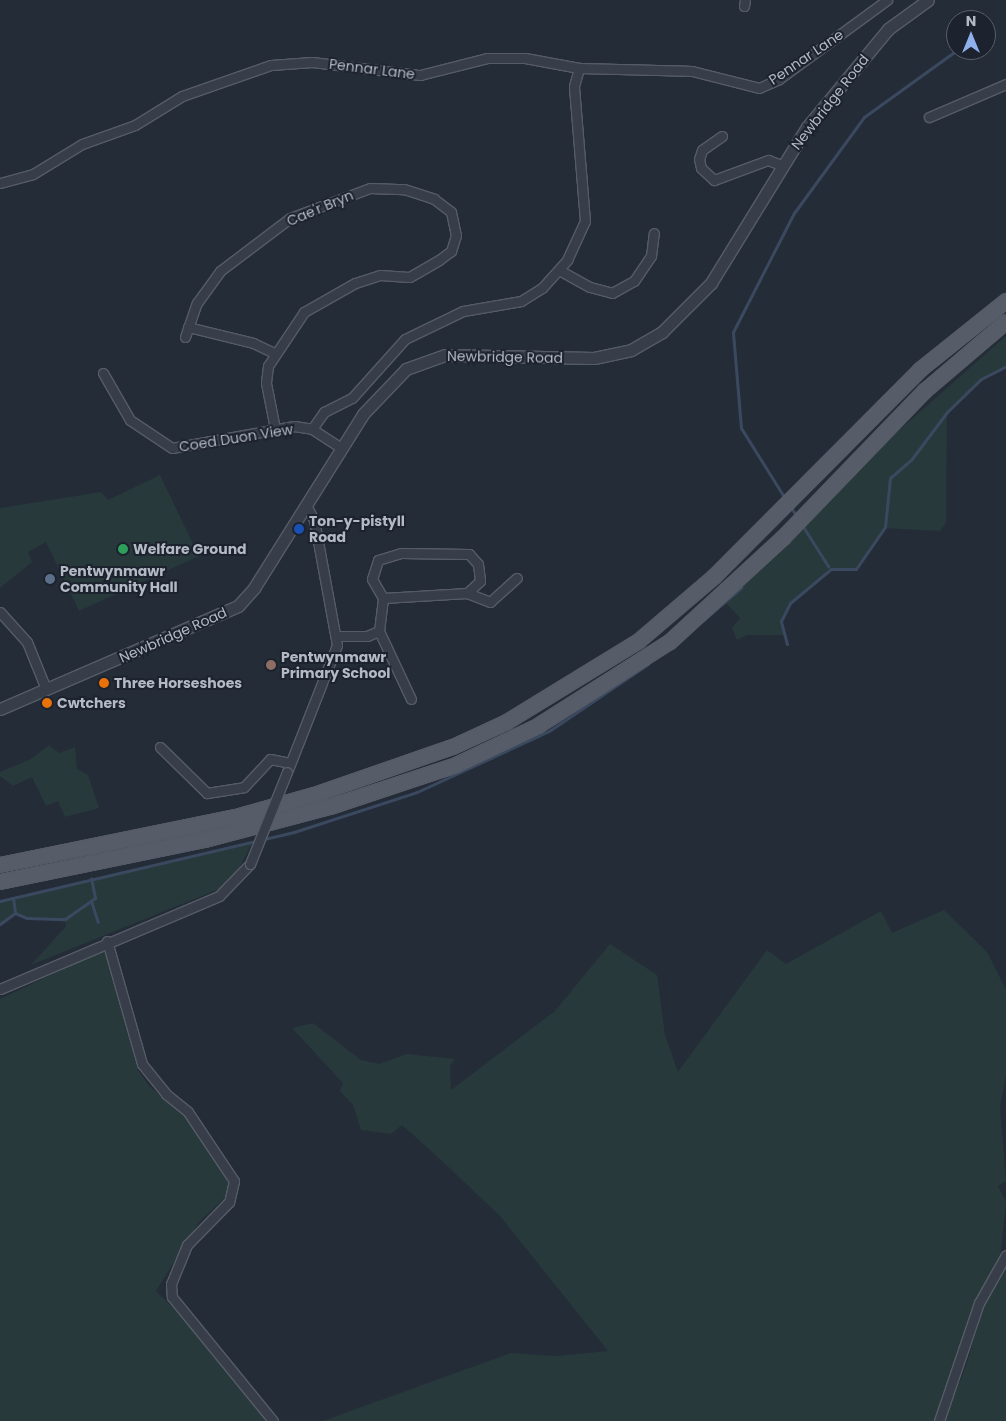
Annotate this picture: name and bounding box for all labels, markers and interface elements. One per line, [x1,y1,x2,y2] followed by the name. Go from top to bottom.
[946,10,996,60] north arrow
[966,11,976,31] text: N
[766,26,846,88] street label: Pennar Lane
[788,51,872,153] street label: Newbridge Road
[328,55,416,83] street label: Pennar Lane
[284,186,356,230] street label: Cae'r Bryn
[447,348,563,366] street label: Newbridge Road
[178,421,294,455] street label: Coed Duon View
[309,513,405,546] place label: Ton-y-pistyll Road
[293,523,305,535] marker: Ton-y-pistyll Road
[133,541,247,557] place label: Welfare Ground
[117,543,129,555] marker: Welfare Ground
[60,563,178,596] place label: Pentwynmawr Community Hall
[44,573,56,585] marker: Pentwynmawr Community Hall
[117,604,229,666] street label: Newbridge Road
[281,649,390,682] place label: Pentwynmawr Primary School
[265,659,277,671] marker: Pentwynmawr Primary School
[114,675,242,691] place label: Three Horseshoes
[98,677,110,689] marker: Three Horseshoes
[57,695,126,711] place label: Cwtchers
[41,697,53,709] marker: Cwtchers

